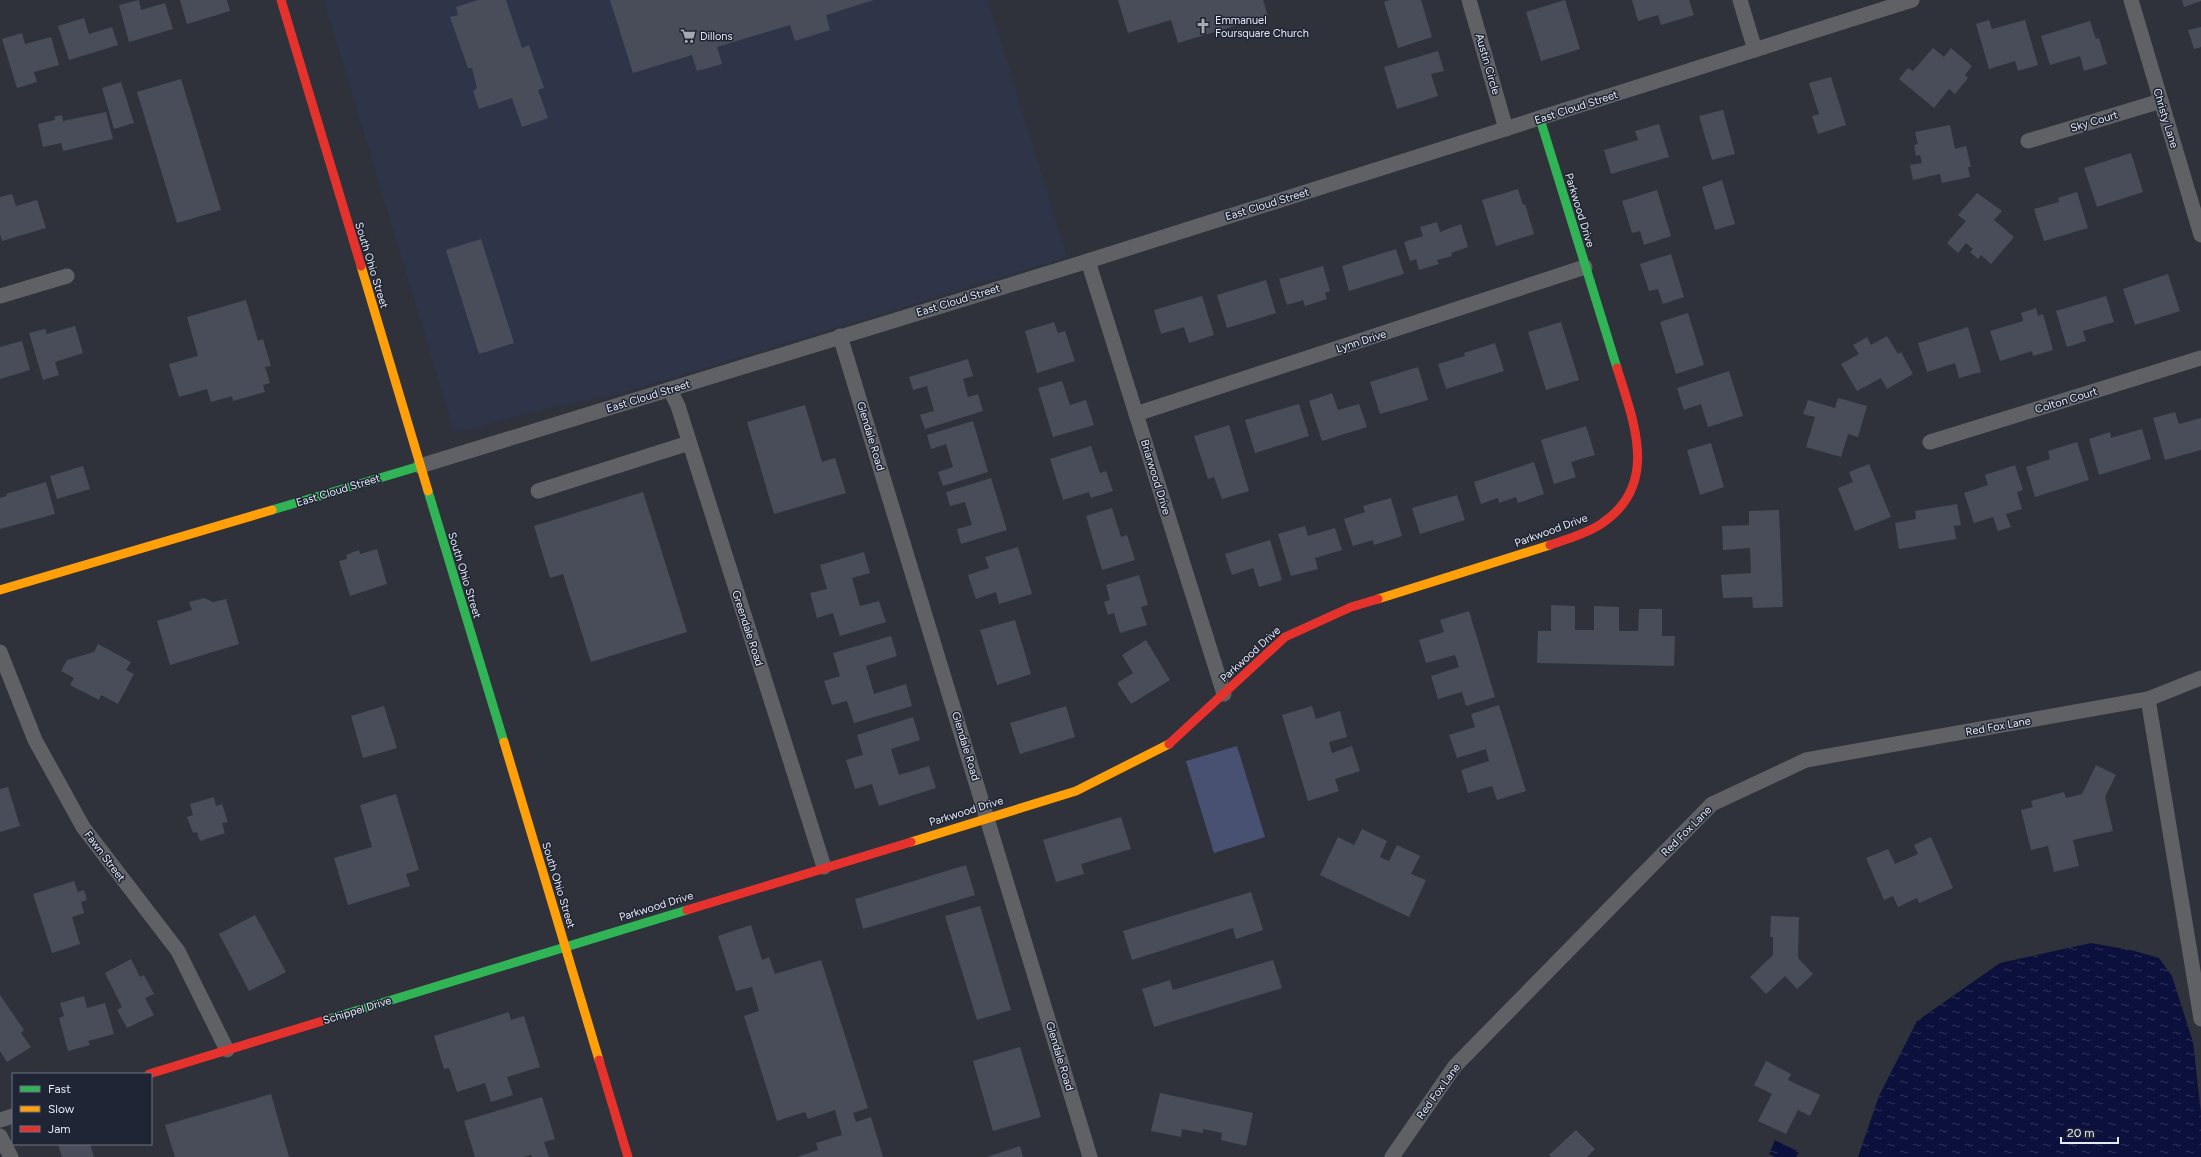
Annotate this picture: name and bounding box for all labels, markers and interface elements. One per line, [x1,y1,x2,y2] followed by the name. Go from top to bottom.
[1215,14,1309,40] place label: Emmanuel Foursquare Church
[1194,17,1212,35] church icon: Emmanuel Foursquare Church
[679,27,697,45] supermarket icon: Dillons
[700,30,733,43] place label: Dillons
[1473,32,1502,96] street label: Austin Circle
[2150,87,2181,150] street label: Christy Lane
[1533,88,1620,127] street label: East Cloud Street
[2069,108,2119,135] street label: Sky Court
[1562,172,1597,249] street label: Parkwood Drive
[1224,186,1311,223] street label: East Cloud Street
[352,220,391,310] street label: South Ohio Street
[915,282,1002,319] street label: East Cloud Street
[1334,327,1388,356] street label: Lynn Drive
[605,378,692,415] street label: East Cloud Street
[2033,385,2099,416] street label: Colton Court
[854,400,887,472] street label: Glendale Road
[1138,438,1173,516] street label: Briarwood Drive
[295,472,382,509] street label: East Cloud Street
[1513,511,1589,550] street label: Parkwood Drive
[445,530,484,620] street label: South Ohio Street
[729,589,766,668] street label: Greendale Road
[1217,624,1283,685] street label: Parkwood Drive
[949,710,982,782] street label: Glendale Road
[1965,714,2032,739] street label: Red Fox Lane
[928,794,1005,829] street label: Parkwood Drive
[1659,804,1714,859] street label: Red Fox Lane
[81,829,128,884] street label: Fawn Street
[539,840,578,930] street label: South Ohio Street
[618,889,695,924] street label: Parkwood Drive
[321,994,393,1027] street label: Schippel Drive
[1043,1020,1076,1092] street label: Glendale Road
[1414,1061,1463,1122] street label: Red Fox Lane
[12,1073,152,1145] legend
[48,1082,71,1096] text: Fast
[48,1102,75,1116] text: Slow
[2061,1119,2118,1145] scale bar
[48,1122,71,1136] text: Jam
[2067,1126,2095,1140] text: 20 m

